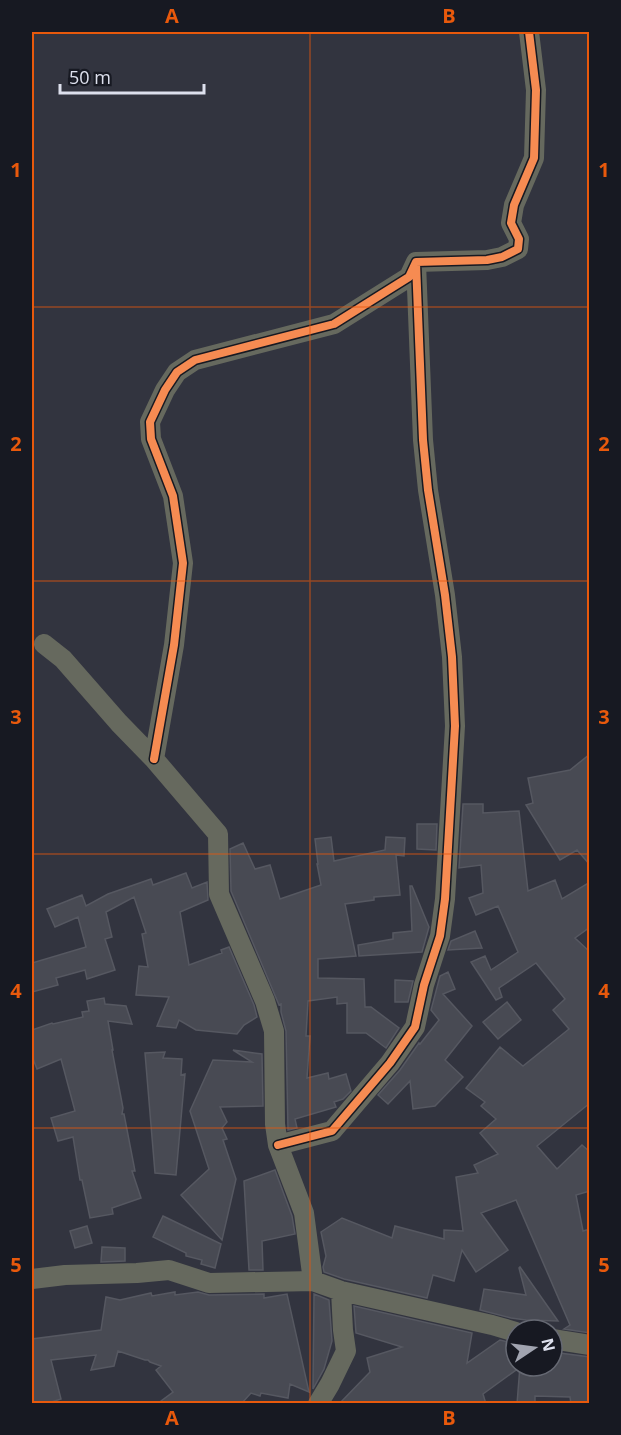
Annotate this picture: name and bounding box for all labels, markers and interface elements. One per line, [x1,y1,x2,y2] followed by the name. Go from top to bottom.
[165,2,179,29] text: A
[442,2,456,29] text: B
[60,57,204,95] scale bar
[69,65,111,89] text: 50 m
[10,156,22,183] text: 1
[598,156,610,183] text: 1
[10,430,22,457] text: 2
[598,430,610,457] text: 2
[10,703,22,730] text: 3
[598,703,610,730] text: 3
[10,977,22,1004] text: 4
[598,977,610,1004] text: 4
[10,1251,22,1278] text: 5
[598,1251,610,1278] text: 5
[504,1318,564,1378] north arrow
[536,1336,561,1353] text: N
[165,1404,179,1431] text: A
[442,1404,456,1431] text: B

